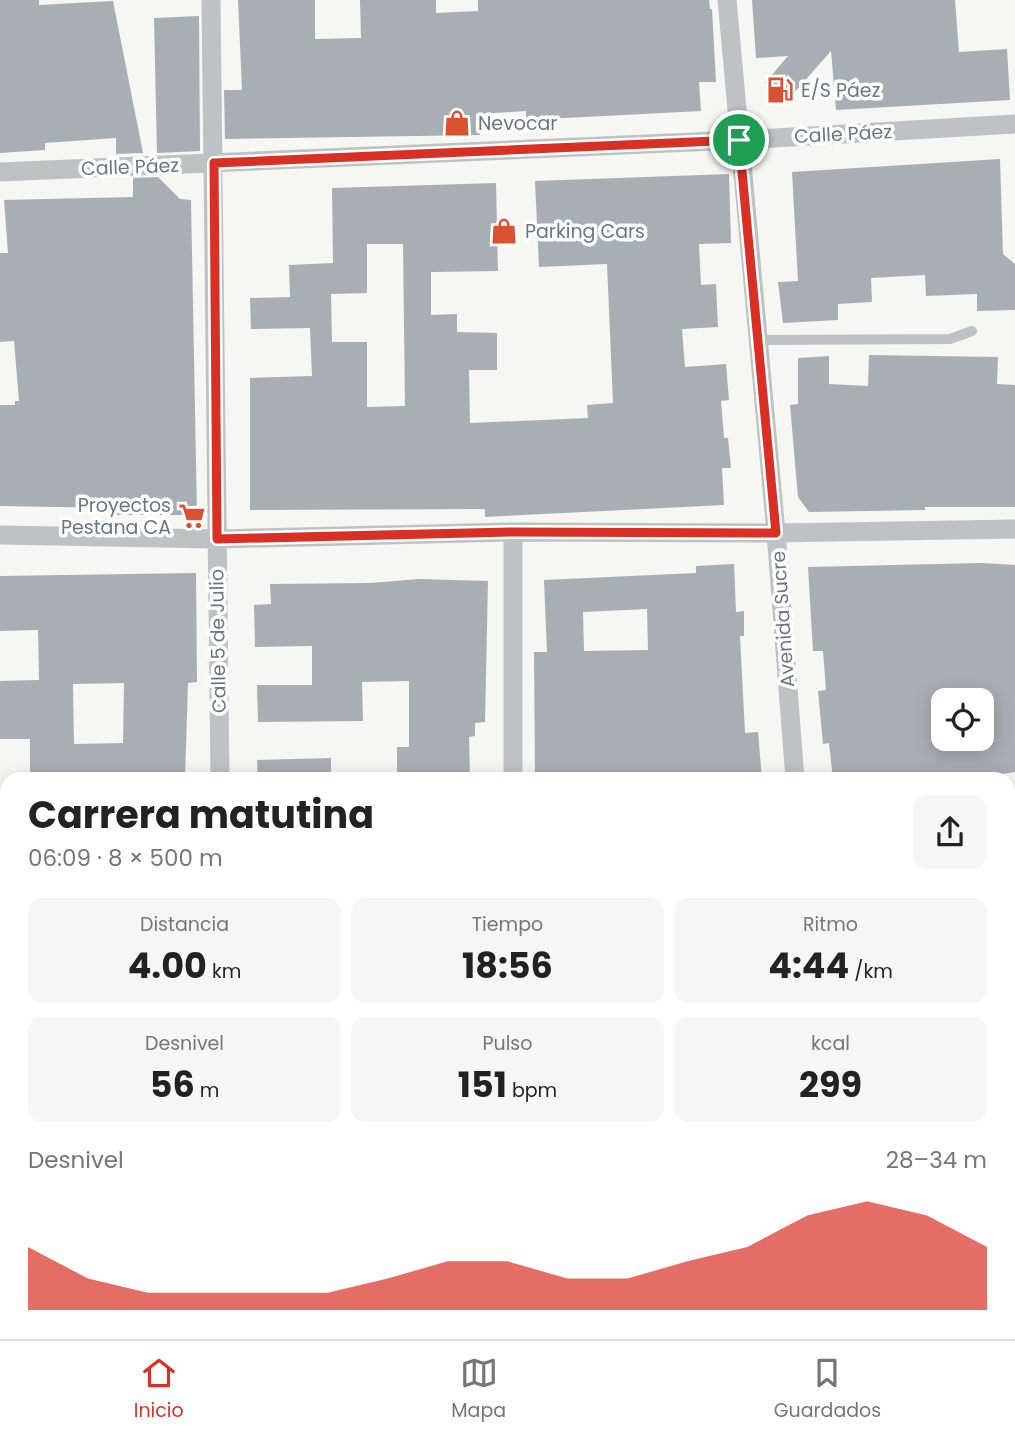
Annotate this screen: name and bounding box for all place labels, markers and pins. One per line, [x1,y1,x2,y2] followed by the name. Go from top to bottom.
[765,75,795,105] fuel station icon: E/S Páez
[801,77,880,104] place label: E/S Páez
[442,108,472,138] shop icon: Nevocar
[478,110,557,137] place label: Nevocar
[709,110,769,170] pin
[489,216,519,246] shop icon: Parking Cars
[525,218,645,245] place label: Parking Cars
[61,492,171,541] place label: Proyectos Pestana CA
[177,501,207,531] supermarket icon: Proyectos Pestana CA

